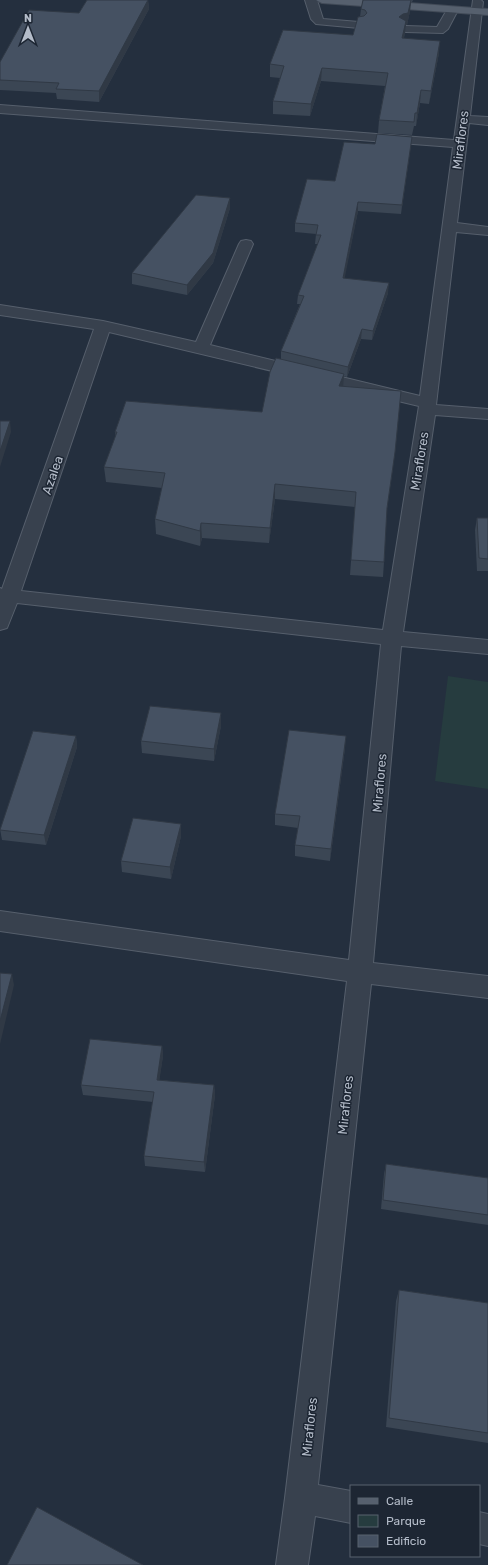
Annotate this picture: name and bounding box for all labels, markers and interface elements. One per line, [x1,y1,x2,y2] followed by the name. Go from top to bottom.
[8,8,48,48] north arrow
[24,12,32,25] text: N
[449,109,472,170] street label: Miraflores
[407,430,432,492] street label: Miraflores
[39,454,66,497] street label: Azalea
[369,752,390,813] street label: Miraflores
[335,1074,356,1135] street label: Miraflores
[299,1396,320,1457] street label: Miraflores
[350,1485,480,1557] legend
[386,1494,413,1508] text: Calle
[386,1514,426,1528] text: Parque
[386,1534,426,1548] text: Edificio

